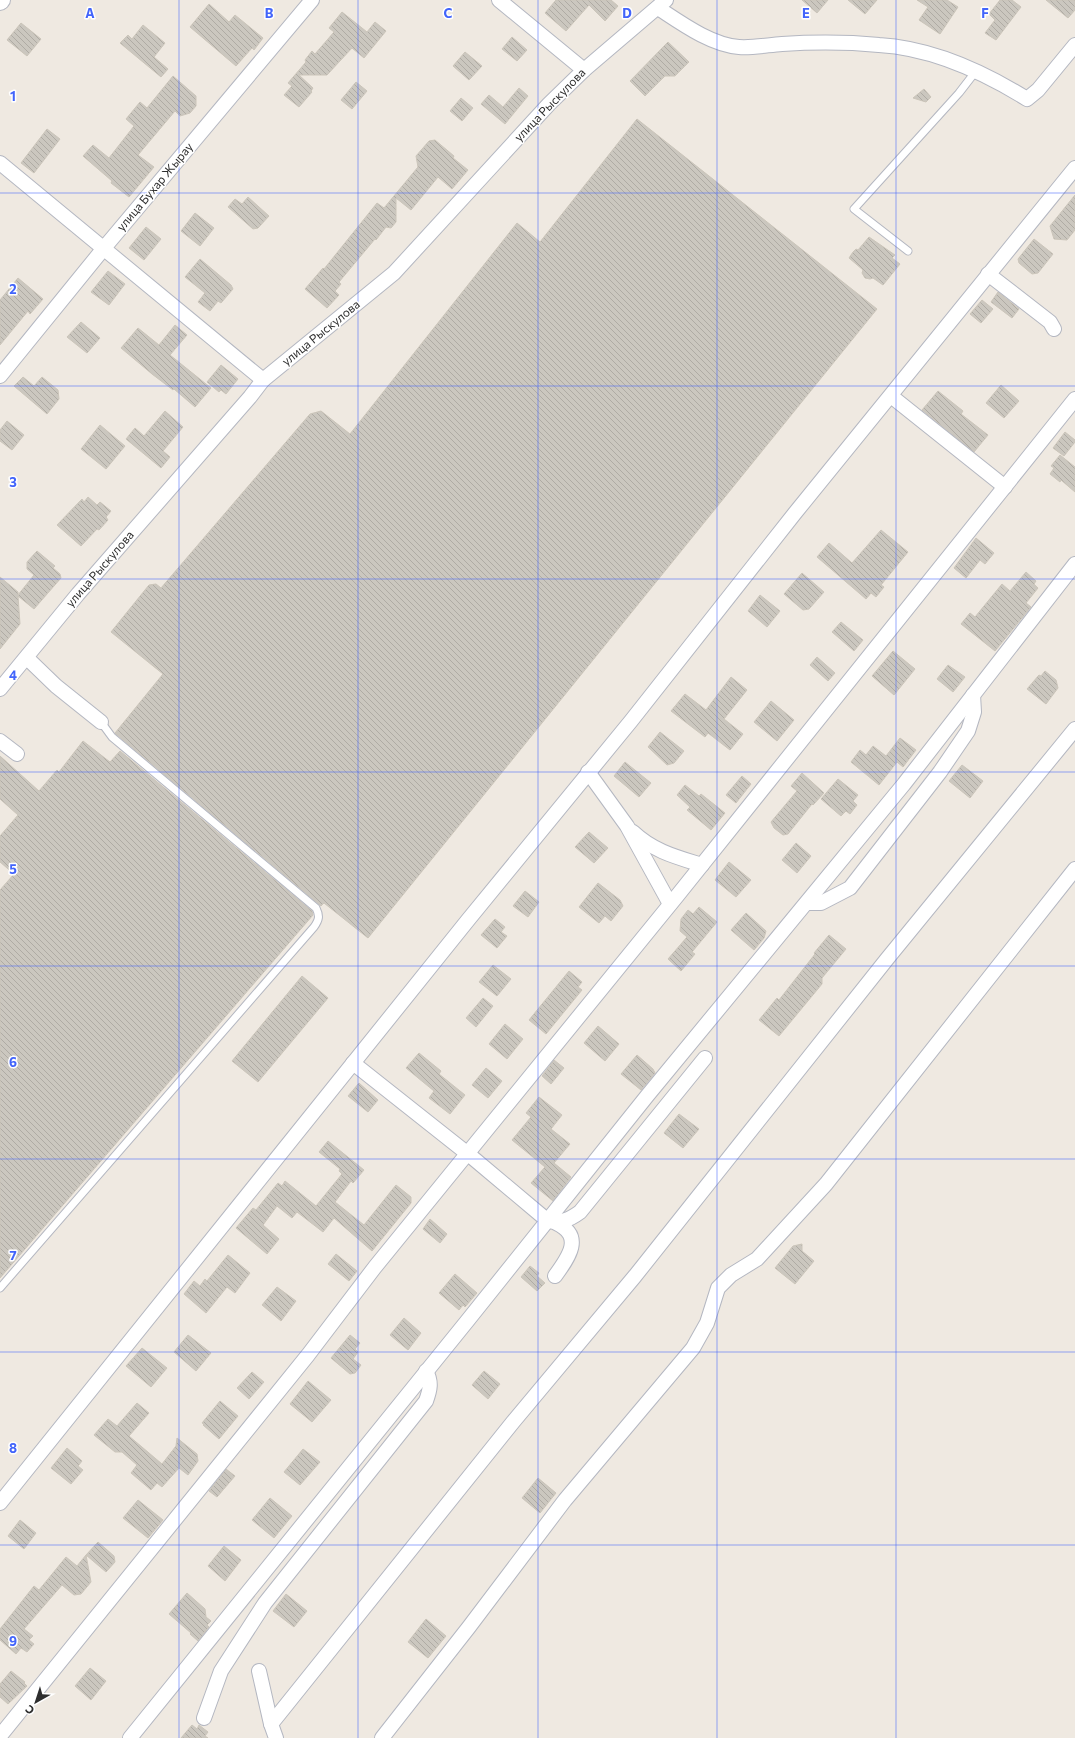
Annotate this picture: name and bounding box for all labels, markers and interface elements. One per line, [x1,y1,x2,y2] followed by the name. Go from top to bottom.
[85,5,95,21] text: A
[265,5,274,21] text: B
[444,5,453,21] text: C
[622,5,632,21] text: D
[802,5,810,21] text: E
[981,5,989,21] text: F
[511,65,588,144] street label: улица Рыскулова
[10,88,16,104] text: 1
[113,139,195,233] street label: улица Бухар Жырау
[9,281,17,297] text: 2
[279,297,362,368] street label: улица Рыскулова
[9,474,17,490] text: 3
[62,527,136,609] street label: улица Рыскулова
[9,667,17,683] text: 4
[9,861,17,877] text: 5
[9,1054,17,1070] text: 6
[9,1247,17,1263] text: 7
[9,1440,17,1456] text: 8
[9,1633,17,1649] text: 9
[16,1682,56,1722] north arrow
[22,1702,36,1718] text: С

